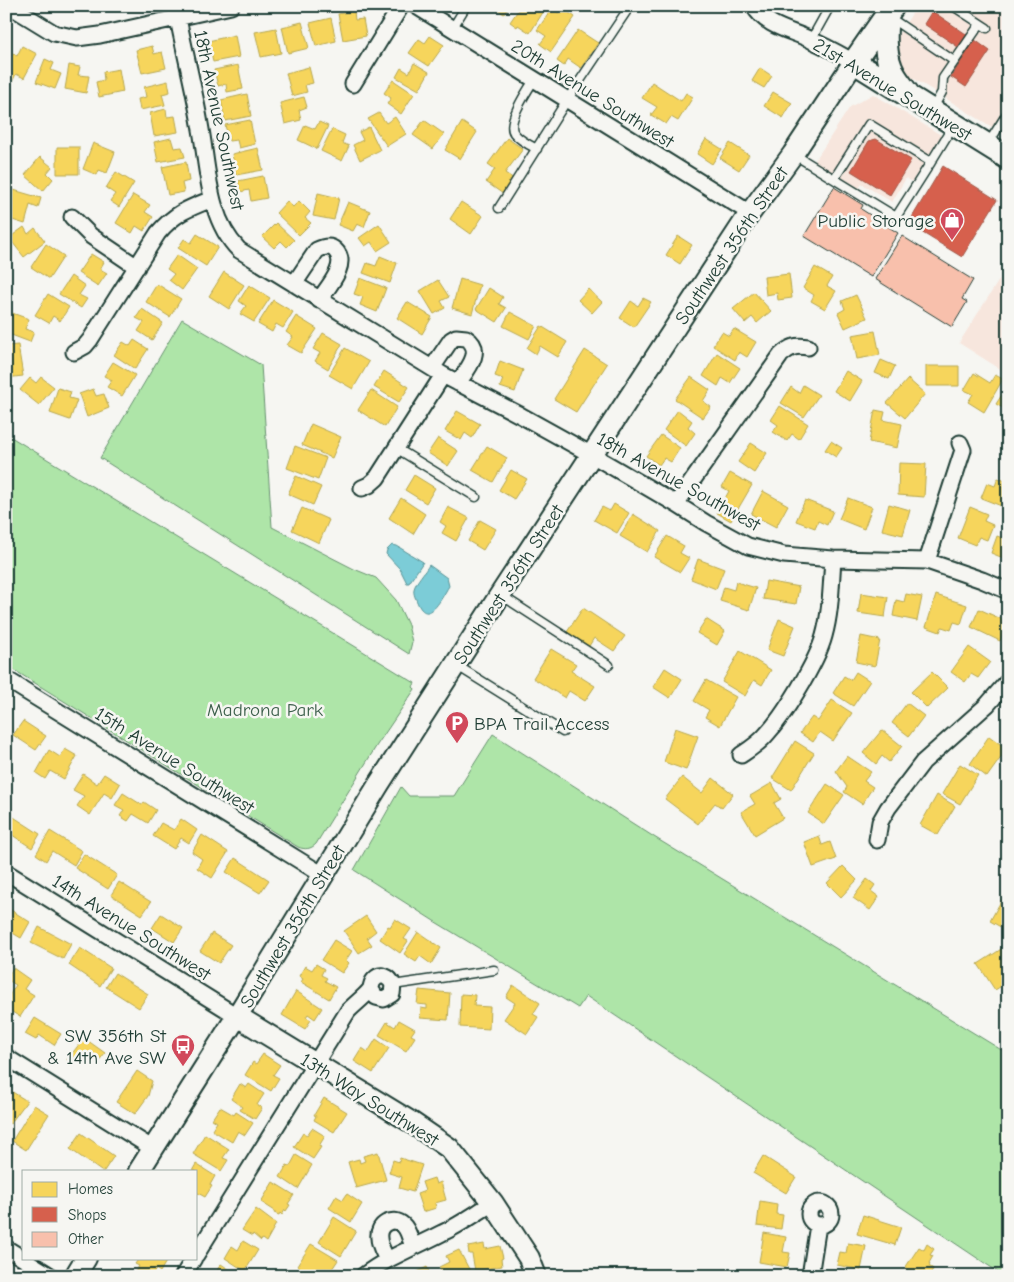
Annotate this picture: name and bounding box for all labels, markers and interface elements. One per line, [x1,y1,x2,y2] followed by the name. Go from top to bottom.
[189,28,249,213] street label: 18th Avenue Southwest
[809,34,976,146] street label: 21st Avenue Southwest
[507,35,678,153] street label: 20th Avenue Southwest
[671,162,793,329] street label: Southwest 356th Street
[939,207,965,241] shop icon: Public Storage
[818,210,934,232] place label: Public Storage
[593,428,764,536] street label: 18th Avenue Southwest
[449,500,569,668] street label: Southwest 356th Street
[207,699,324,721] park label: Madrona Park
[91,703,259,819] street label: 15th Avenue Southwest
[444,710,470,744] parking icon: BPA Trail Access
[474,713,610,735] place label: BPA Trail Access
[236,841,350,1012] street label: Southwest 356th Street
[48,870,215,986] street label: 14th Avenue Southwest
[47,1025,167,1069] place label: SW 356th St & 14th Ave SW
[170,1033,196,1067] bus stop icon: SW 356th St & 14th Ave SW
[296,1048,443,1152] street label: 13th Way Southwest
[22,1170,198,1260] legend
[68,1180,113,1198] text: Homes
[68,1206,106,1224] text: Shops
[68,1230,103,1248] text: Other

